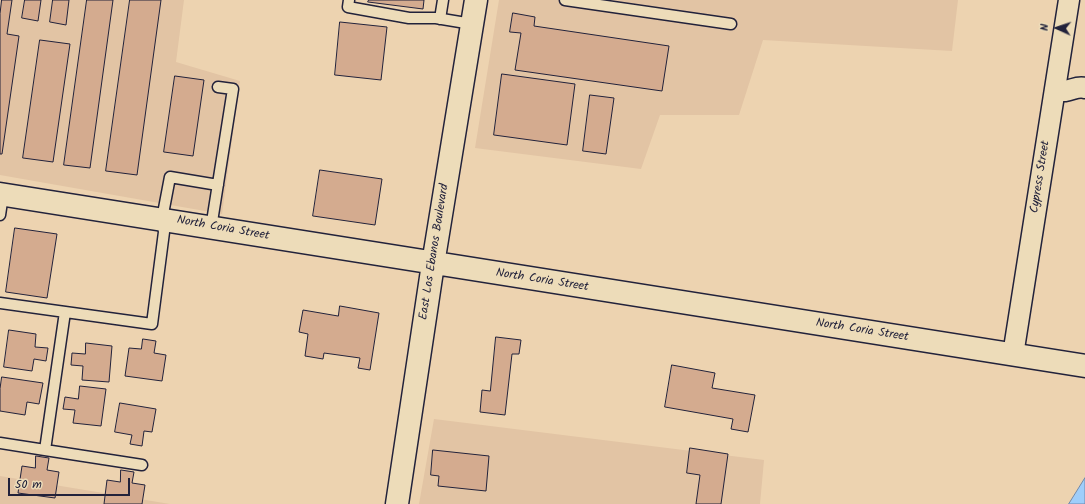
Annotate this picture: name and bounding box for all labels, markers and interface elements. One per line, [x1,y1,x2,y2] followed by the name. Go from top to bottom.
[1037,8,1077,48] north arrow
[1036,23,1054,31] text: N
[1028,140,1054,214] street label: Cypress Street
[417,183,453,321] street label: East Los Ebanos Boulevard
[176,214,270,244] street label: North Coria Street
[495,267,589,295] street label: North Coria Street
[815,317,909,345] street label: North Coria Street
[10,470,132,496] scale bar
[15,475,42,494] text: 50 m

